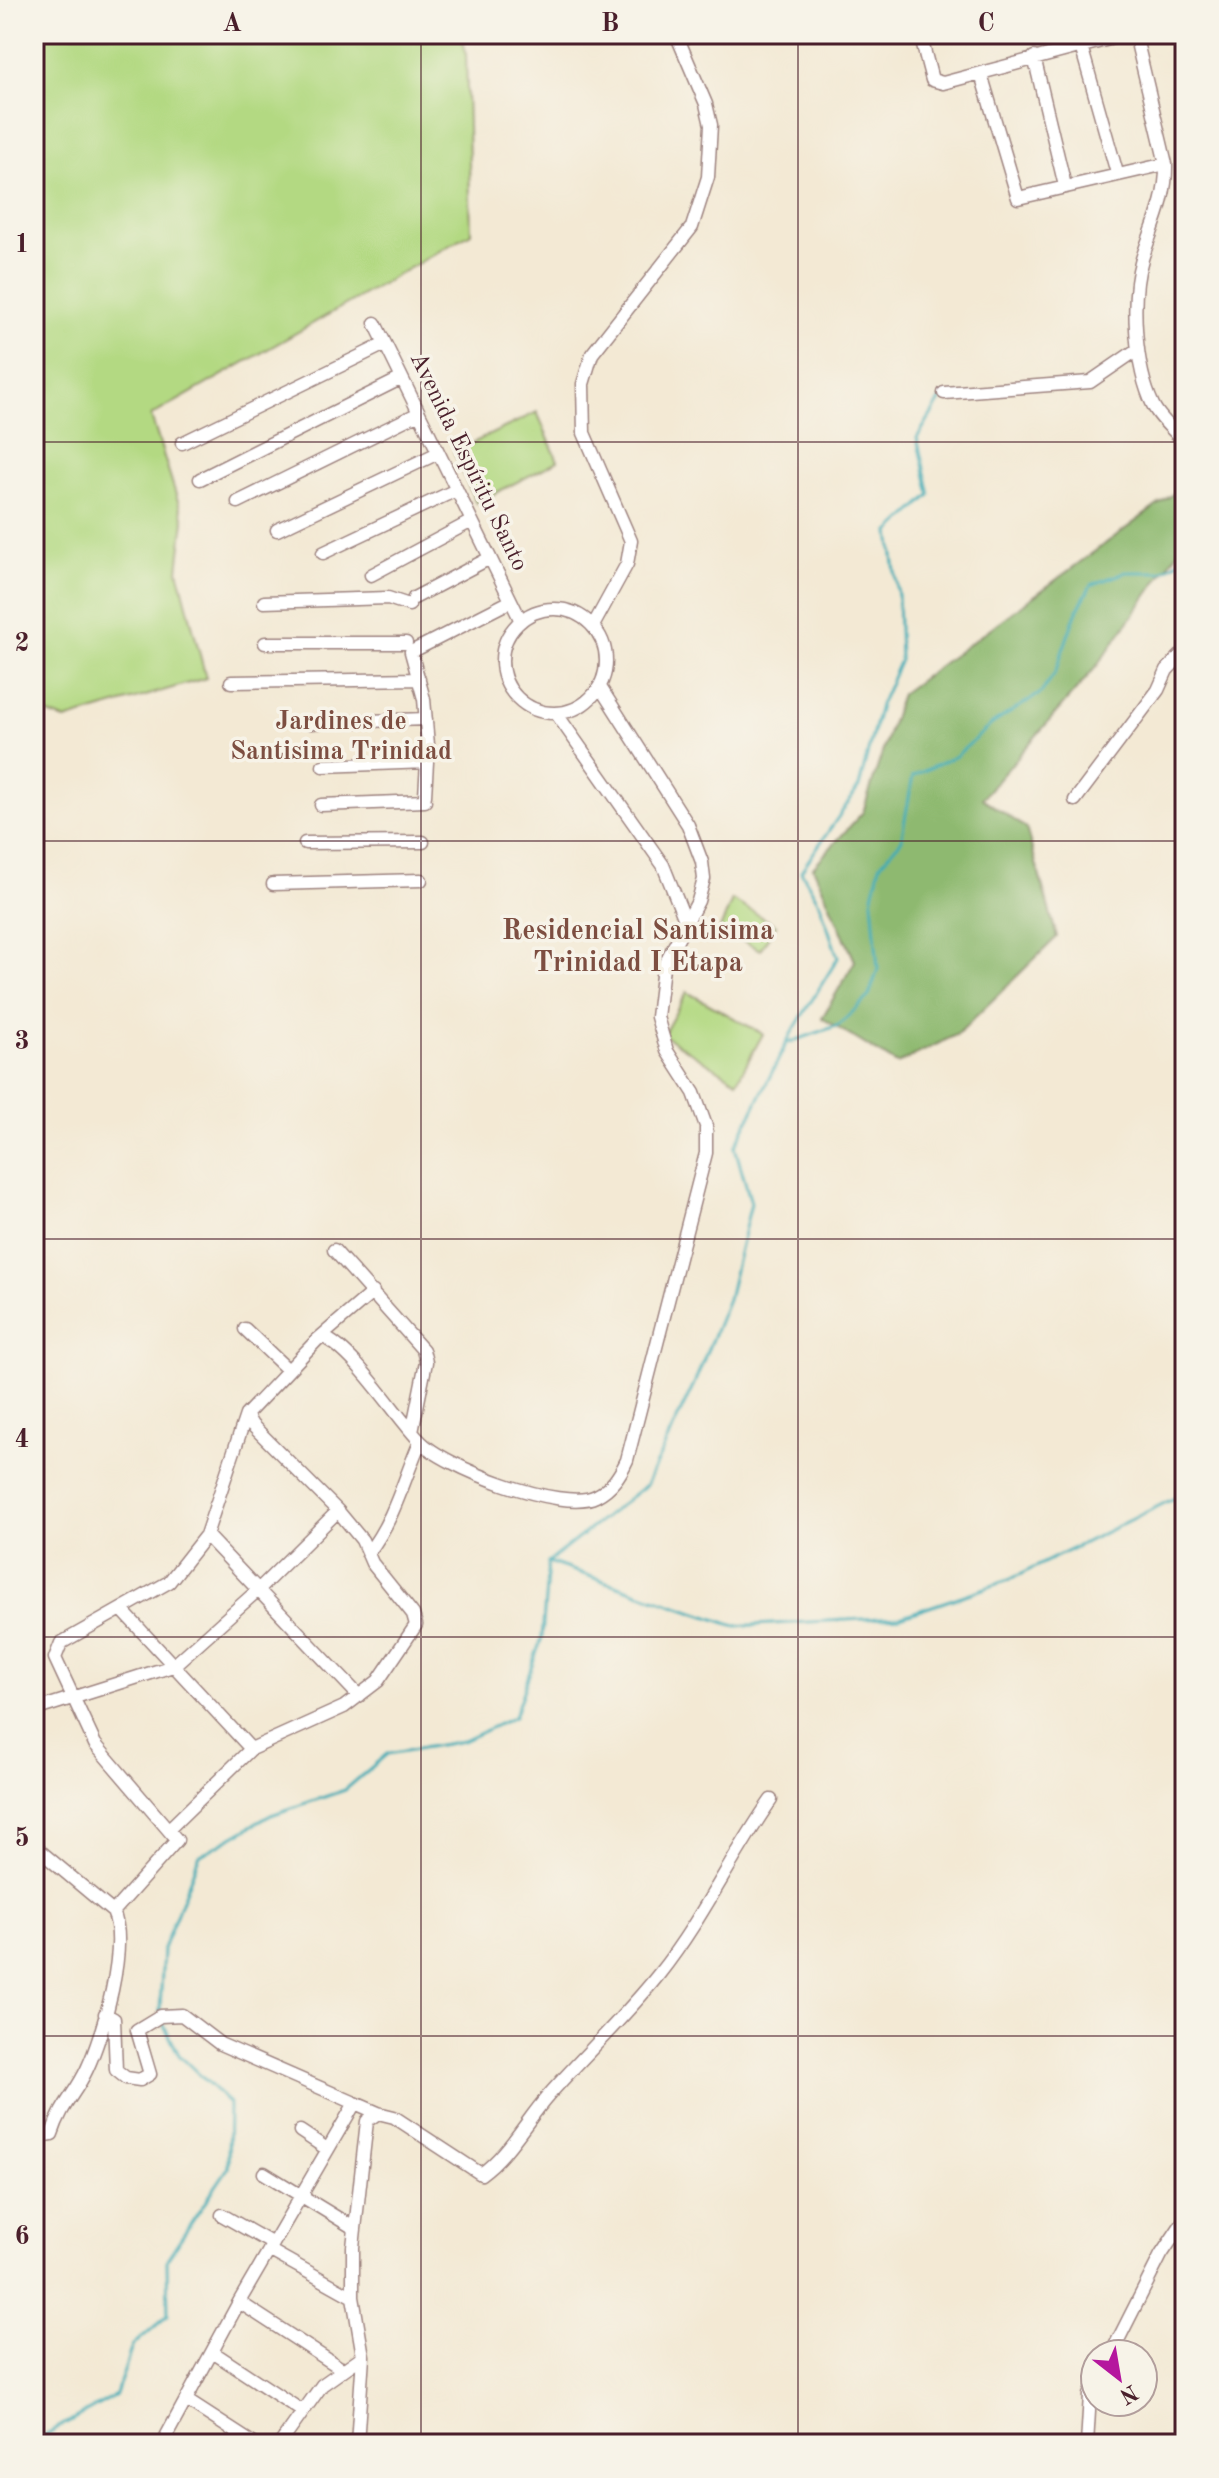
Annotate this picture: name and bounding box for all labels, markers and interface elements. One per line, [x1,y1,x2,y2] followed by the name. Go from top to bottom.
[222,11,242,37] text: A
[601,11,619,37] text: B
[977,11,995,37] text: C
[14,232,30,258] text: 1
[405,349,531,575] street label: Avenida Espíritu Santo
[14,631,30,657] text: 2
[230,709,452,765] district label: Jardines de Santisima Trinidad
[502,918,774,978] district label: Residencial Santisima Trinidad I Etapa
[14,1029,30,1055] text: 3
[14,1427,30,1453] text: 4
[14,1826,30,1852] text: 5
[14,2224,30,2250] text: 6
[1079,2338,1159,2418] north arrow
[1115,2380,1141,2407] text: N

